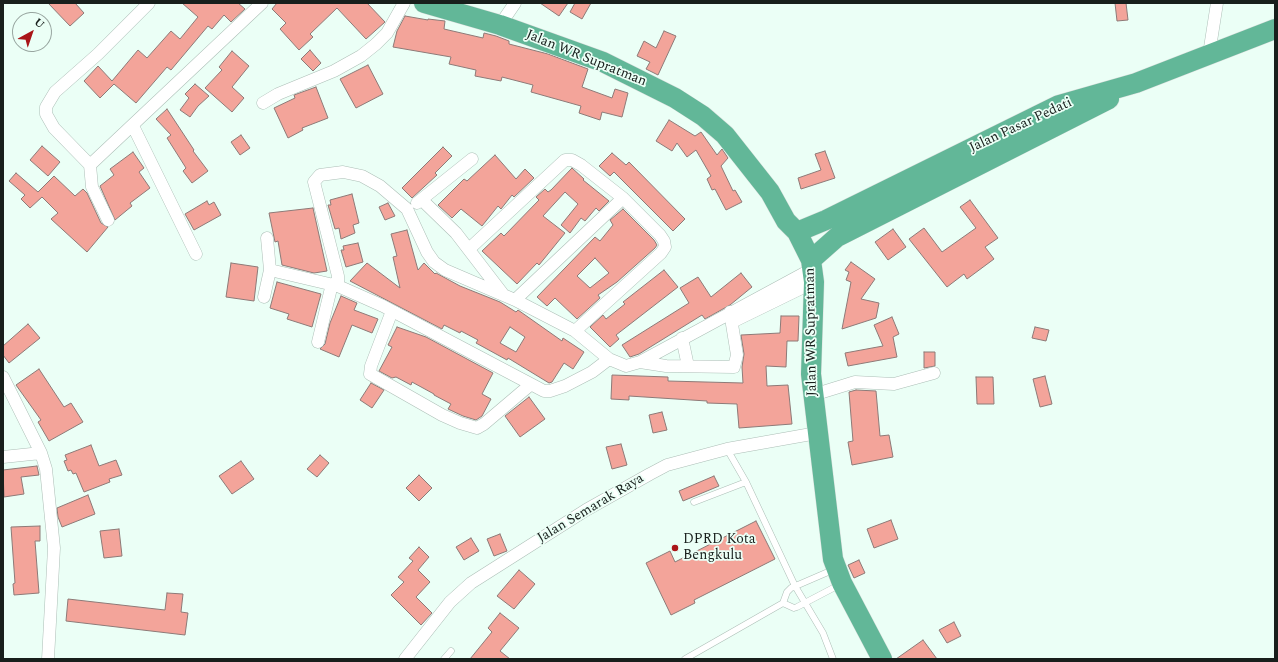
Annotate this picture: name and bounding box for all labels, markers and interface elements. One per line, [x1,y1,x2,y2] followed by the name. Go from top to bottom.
[12,12,52,52] north arrow
[30,14,48,33] text: U
[523,27,649,91] street label: Jalan WR Supratman
[967,95,1075,157] street label: Jalan Pasar Pedati
[802,267,822,397] street label: Jalan WR Supratman
[535,471,647,547] street label: Jalan Semarak Raya
[683,532,756,564] place label: DPRD Kota Bengkulu
[670,543,680,553] marker: DPRD Kota Bengkulu

